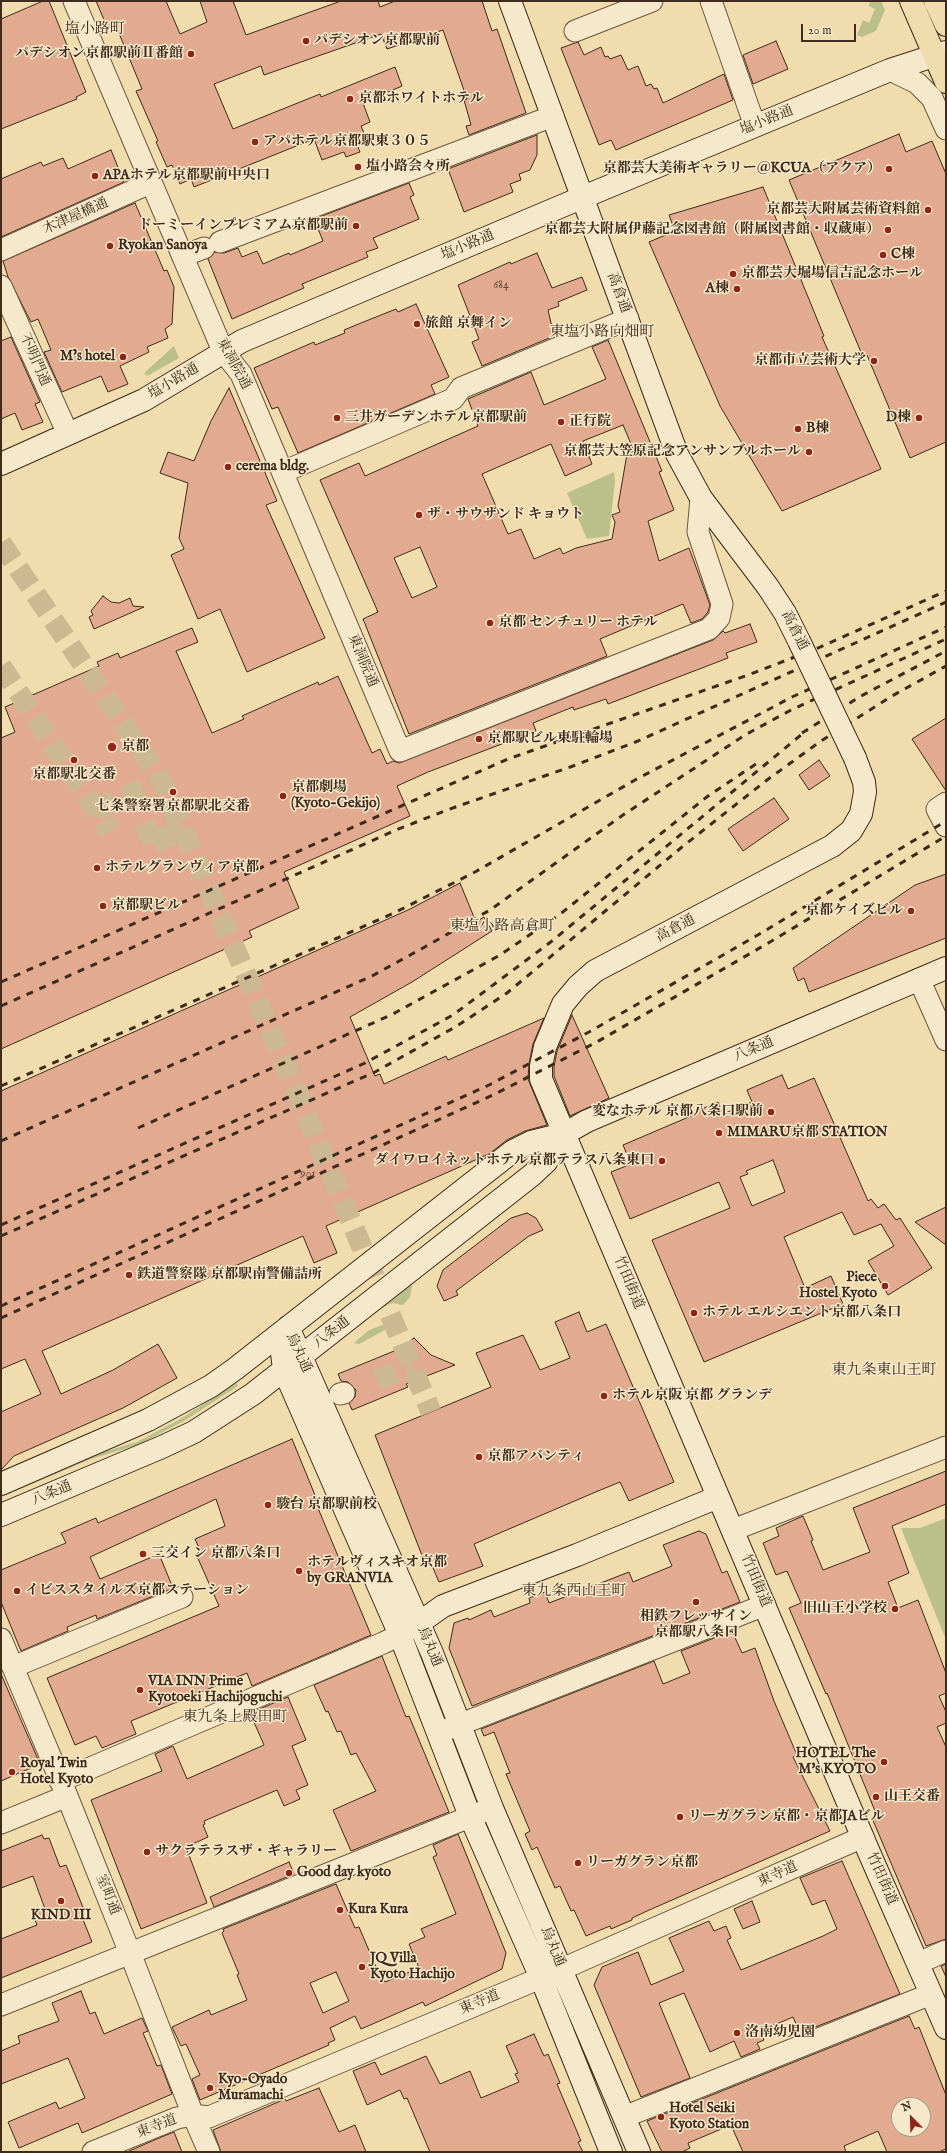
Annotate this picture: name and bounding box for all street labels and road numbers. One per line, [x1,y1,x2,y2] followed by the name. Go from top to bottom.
[738,103,796,139] street label: 塩小路通
[41,195,111,239] street label: 木津屋橋通
[439,227,497,265] street label: 塩小路通
[603,270,633,316] street label: 高倉通
[15,331,53,389] street label: 不明門通
[212,335,254,393] street label: 東洞院通
[146,360,202,404] street label: 塩小路通
[777,608,811,654] street label: 高倉通
[343,632,381,690] street label: 東洞院通
[654,912,698,946] street label: 高倉通
[731,1034,777,1066] street label: 八条通
[609,1254,647,1312] street label: 竹田街道
[310,1313,354,1353] street label: 八条通
[282,1330,314,1376] street label: 烏丸通
[29,1478,75,1510] street label: 八条通
[736,1552,774,1610] street label: 竹田街道
[413,1624,445,1670] street label: 烏丸通
[862,1850,900,1908] street label: 竹田街道
[755,1859,801,1891] street label: 東寺道
[91,1872,123,1918] street label: 室町通
[536,1924,568,1970] street label: 烏丸通
[457,1987,503,2019] street label: 東寺道
[134,2112,180,2142] street label: 東寺道

